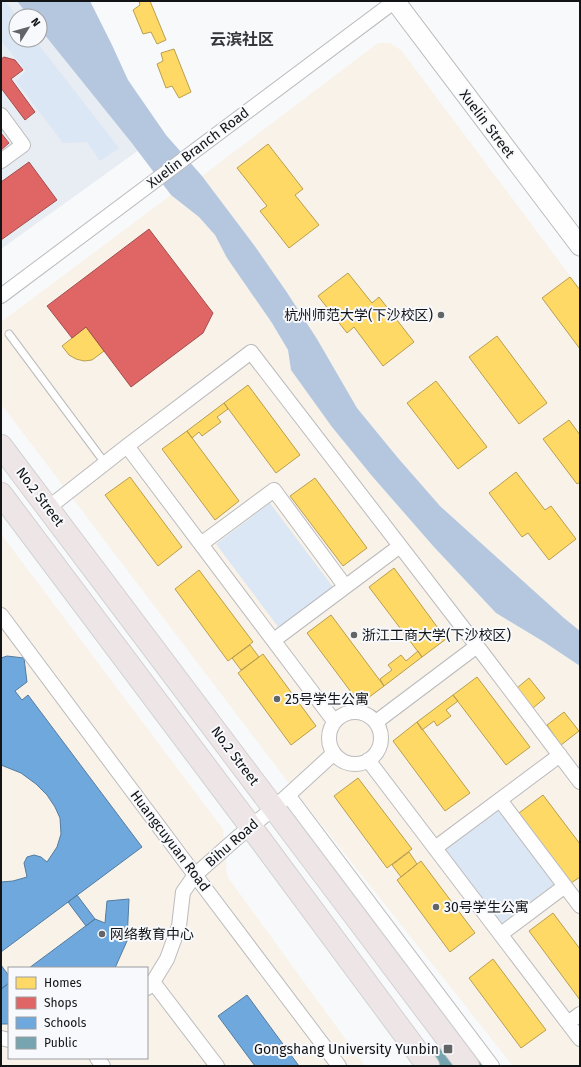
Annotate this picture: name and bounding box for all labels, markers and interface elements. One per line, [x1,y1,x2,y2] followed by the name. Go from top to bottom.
[8,8,48,48] north arrow
[28,15,43,29] text: N
[210,30,274,49] district label: 云滨社区
[456,86,519,162] street label: Xuelin Street
[144,104,252,192] street label: Xuelin Branch Road
[284,307,433,324] place label: 杭州师范大学(下沙校区)
[436,310,446,320] marker: 杭州师范大学(下沙校区)
[12,464,68,531] street label: No.2 Street
[362,627,511,644] place label: 浙江工商大学(下沙校区)
[349,630,359,640] marker: 浙江工商大学(下沙校区)
[285,691,369,708] place label: 25号学生公寓
[272,694,282,704] marker: 25号学生公寓
[207,723,263,790] street label: No.2 Street
[126,787,214,895] street label: Huangcuyuan Road
[202,815,262,871] street label: Bihu Road
[444,899,529,916] place label: 30号学生公寓
[431,902,441,912] marker: 30号学生公寓
[110,926,194,943] place label: 网络教育中心
[97,929,107,939] marker: 网络教育中心
[8,967,148,1059] legend
[44,976,82,990] text: Homes
[44,996,78,1010] text: Shops
[44,1016,87,1030] text: Schools
[44,1036,78,1050] text: Public
[254,1041,439,1058] place label: Gongshang University Yunbin
[442,1043,454,1055] marker: Gongshang University Yunbin

